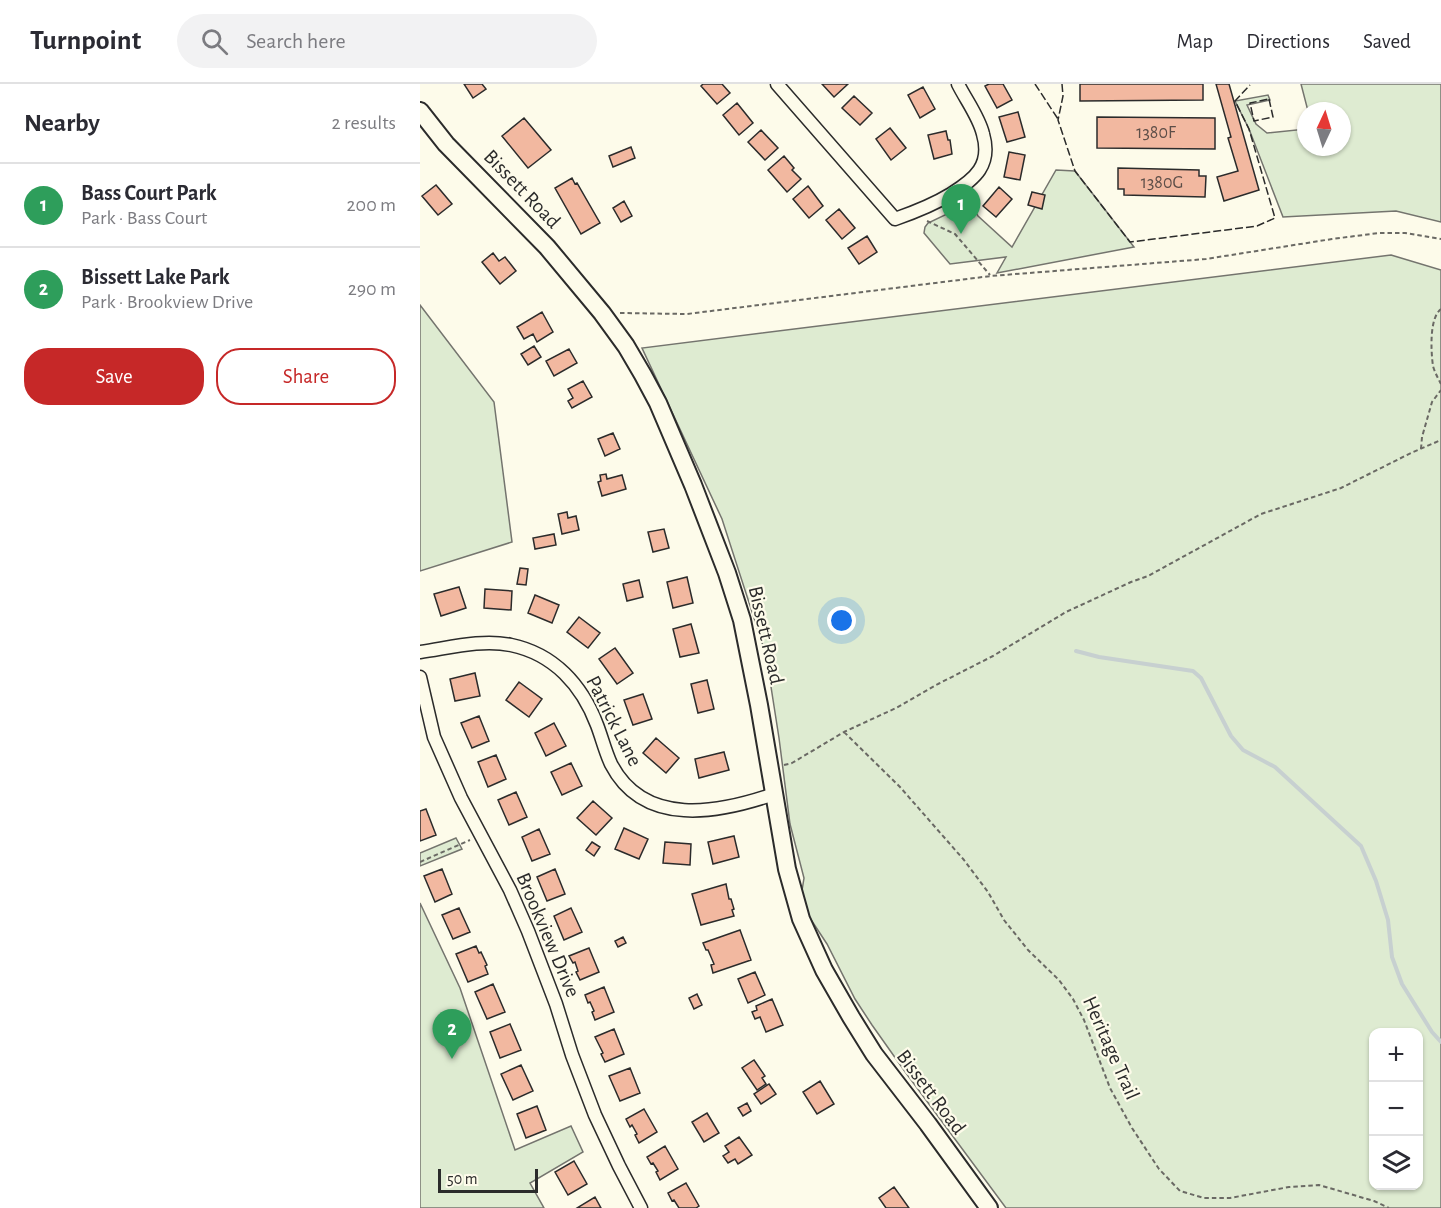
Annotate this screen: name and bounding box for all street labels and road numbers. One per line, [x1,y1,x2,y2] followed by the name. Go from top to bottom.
[480,146,564,232] street label: Bissett Road
[744,584,788,686] street label: Bissett Road
[582,672,646,770] street label: Patrick Lane
[512,870,584,1000] street label: Brookview Drive
[1079,993,1143,1103] street label: Heritage Trail
[892,1046,970,1138] street label: Bissett Road

